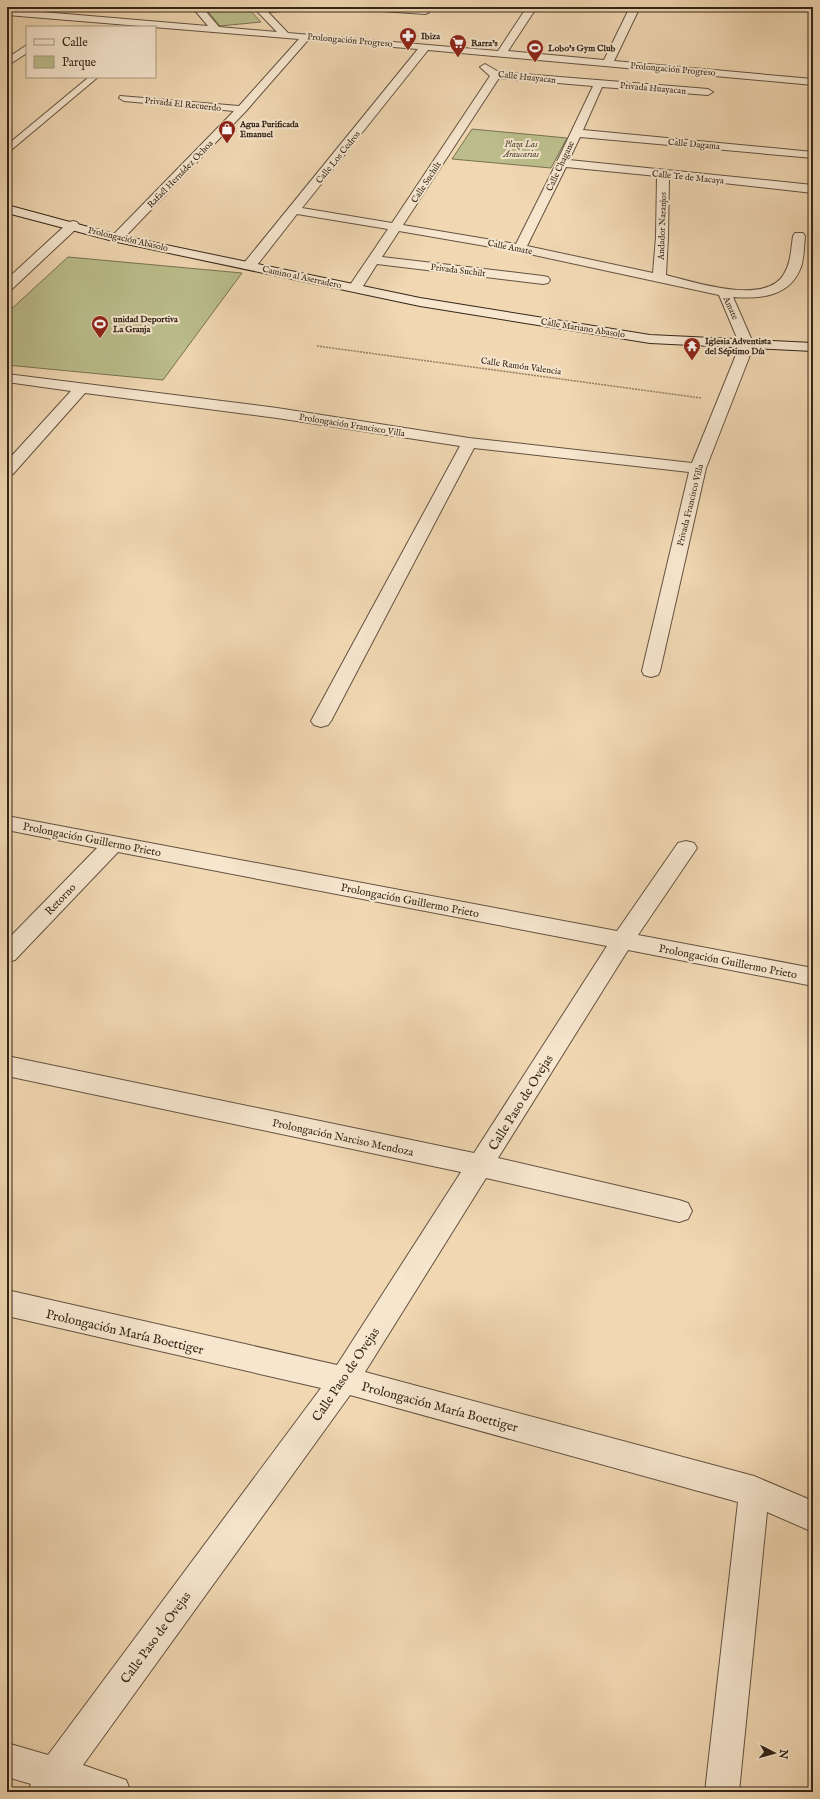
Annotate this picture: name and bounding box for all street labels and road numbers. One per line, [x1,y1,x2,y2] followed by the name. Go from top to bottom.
[307,31,393,50] street label: Prolongación Progreso
[630,60,716,79] street label: Prolongación Progreso
[497,69,557,86] street label: Calle Huayacan
[619,80,687,97] street label: Privada Huayacan
[144,95,222,114] street label: Privada El Recuerdo
[314,129,363,186] street label: Calle Los Cedros
[668,137,720,152] street label: Calle Dagama
[145,138,216,211] street label: Rafaél Hernádez Ochoa
[544,139,577,193] street label: Calle Chagane
[409,159,444,205] street label: Calle Suchilt
[651,168,725,187] street label: Calle Te de Macaya
[656,192,669,261] street label: Andador Naranjos
[87,225,169,254] street label: Prolongación Abasolo
[487,238,533,257] street label: Calle Amate
[430,262,486,279] street label: Privada Suchilt
[261,264,343,291] street label: Camino al Aserradero
[720,294,740,321] street label: Amate
[540,316,626,341] street label: Calle Mariano Abasolo
[480,355,562,378] street label: Calle Ramón Valencia
[298,412,406,439] street label: Prolongación Francisco Villa
[675,463,706,547] street label: Privada Francisco Villa
[21,820,162,860] street label: Prolongación Guillermo Prieto
[42,881,79,919] street label: Retorno
[339,881,480,921] street label: Prolongación Guillermo Prieto
[657,942,798,982] street label: Prolongación Guillermo Prieto
[485,1051,558,1154] street label: Calle Paso de Ovejas
[271,1116,415,1160] street label: Prolongación Narciso Mendoza
[44,1306,205,1359] street label: Prolongación María Boettiger
[309,1324,384,1425] street label: Calle Paso de Ovejas
[359,1378,520,1437] street label: Prolongación María Boettiger
[117,1588,196,1687] street label: Calle Paso de Ovejas

